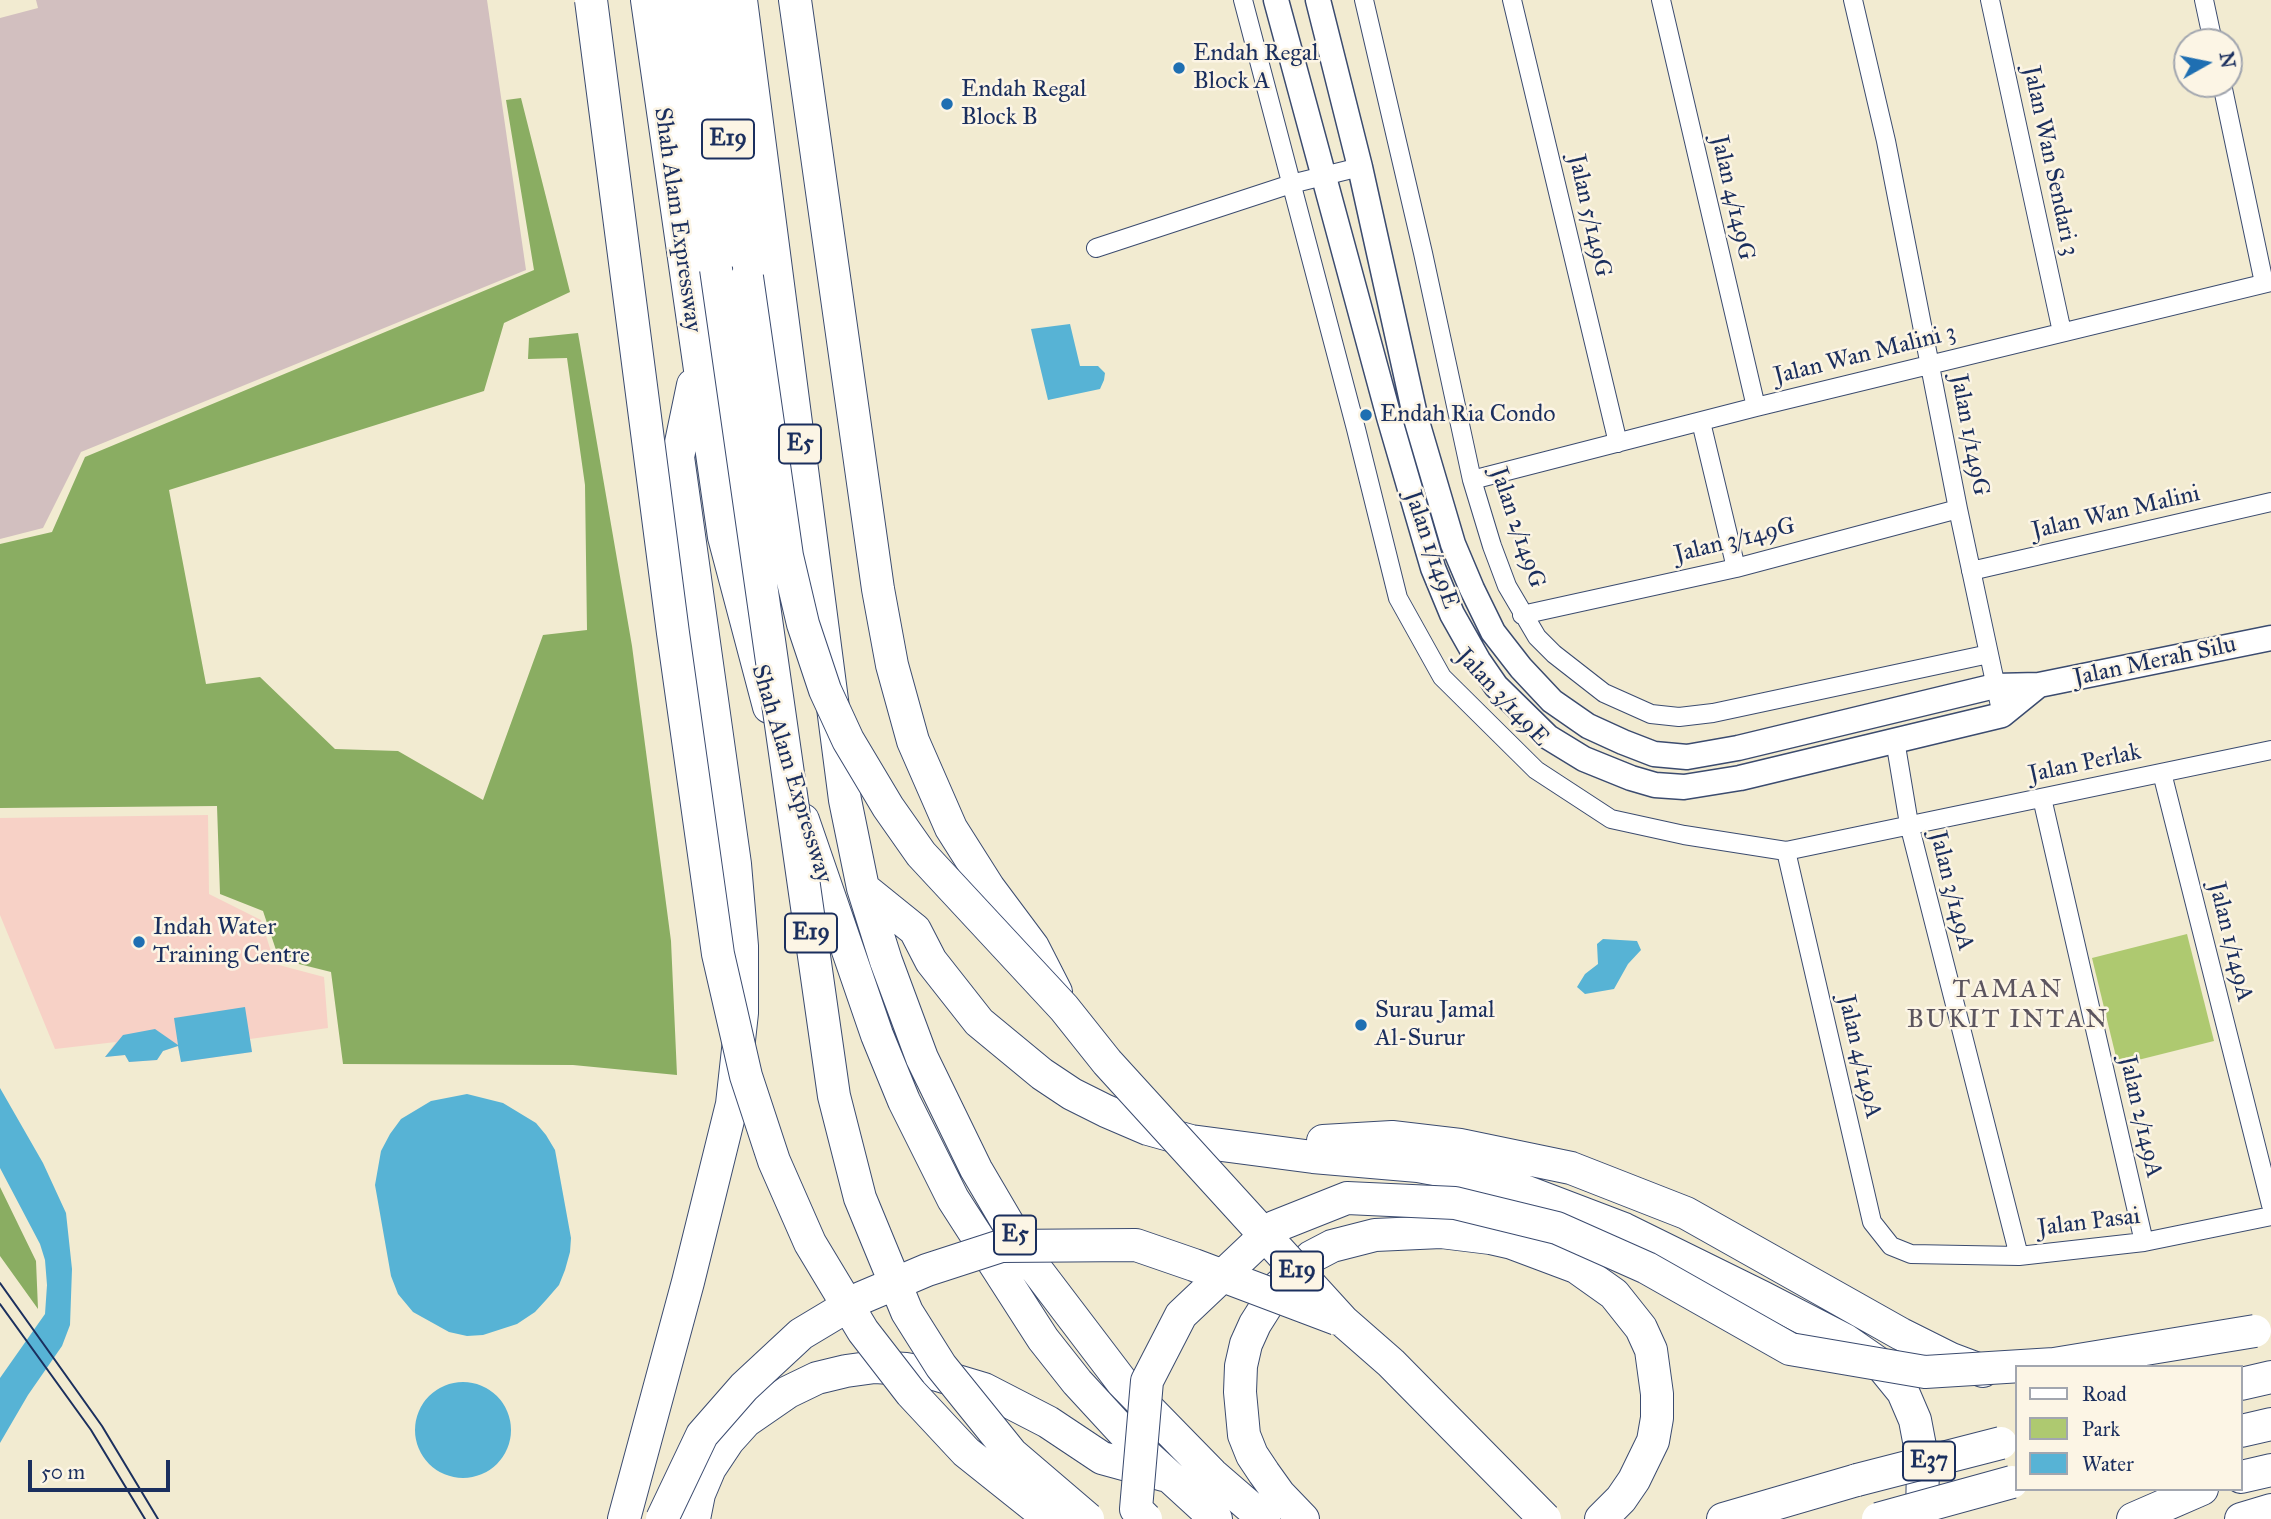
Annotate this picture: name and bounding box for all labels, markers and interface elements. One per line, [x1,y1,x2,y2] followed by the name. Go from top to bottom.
[2173,28,2243,98] north arrow
[1193,40,1318,96] place label: Endah Regal Block A
[2215,50,2240,70] text: N
[1171,60,1187,76] marker: Endah Regal Block A
[2016,63,2084,259] street label: Jalan Wan Sendari 3
[961,76,1086,132] place label: Endah Regal Block B
[939,96,955,112] marker: Endah Regal Block B
[647,106,707,334] street label: Shah Alam Expressway
[702,120,754,158] road number: E19
[1704,133,1760,263] street label: Jalan 4/149G
[1561,152,1617,280] street label: Jalan 5/149G
[1771,318,1959,392] street label: Jalan Wan Malini 3
[1943,372,1995,498] street label: Jalan 1/149G
[1380,401,1556,429] place label: Endah Ria Condo
[1358,407,1374,423] marker: Endah Ria Condo
[779,424,821,464] road number: E5
[1483,464,1551,592] street label: Jalan 2/149G
[2029,480,2203,546] street label: Jalan Wan Malini
[1397,487,1465,613] street label: Jalan 1/149E
[1672,512,1798,570] street label: Jalan 3/149G
[2071,631,2239,693] street label: Jalan Merah Silu
[1450,643,1554,753] street label: Jalan 3/149E
[744,661,838,887] street label: Shah Alam Expressway
[2026,738,2144,790] street label: Jalan Perlak
[1922,828,1980,954] street label: Jalan 3/149A
[2201,879,2259,1005] street label: Jalan 1/149A
[153,914,310,970] place label: Indah Water Training Centre
[785,914,837,952] road number: E19
[131,934,147,950] marker: Indah Water Training Centre
[1908,975,2108,1036] district label: TAMAN BUKIT INTAN
[1831,992,1887,1122] street label: Jalan 4/149A
[1375,997,1495,1053] place label: Surau Jamal Al-Surur
[1353,1017,1369,1033] marker: Surau Jamal Al-Surur
[2112,1053,2168,1181] street label: Jalan 2/149A
[2036,1202,2142,1244] street label: Jalan Pasai
[994,1216,1036,1254] road number: E5
[1271,1252,1323,1290] road number: E19
[2016,1365,2243,1491] legend
[2082,1381,2127,1407] text: Road
[2082,1416,2120,1442] text: Park
[1903,1442,1955,1480] road number: E37
[32,1446,173,1490] scale bar
[2082,1451,2134,1477] text: Water
[41,1459,85,1485] text: 50 m

